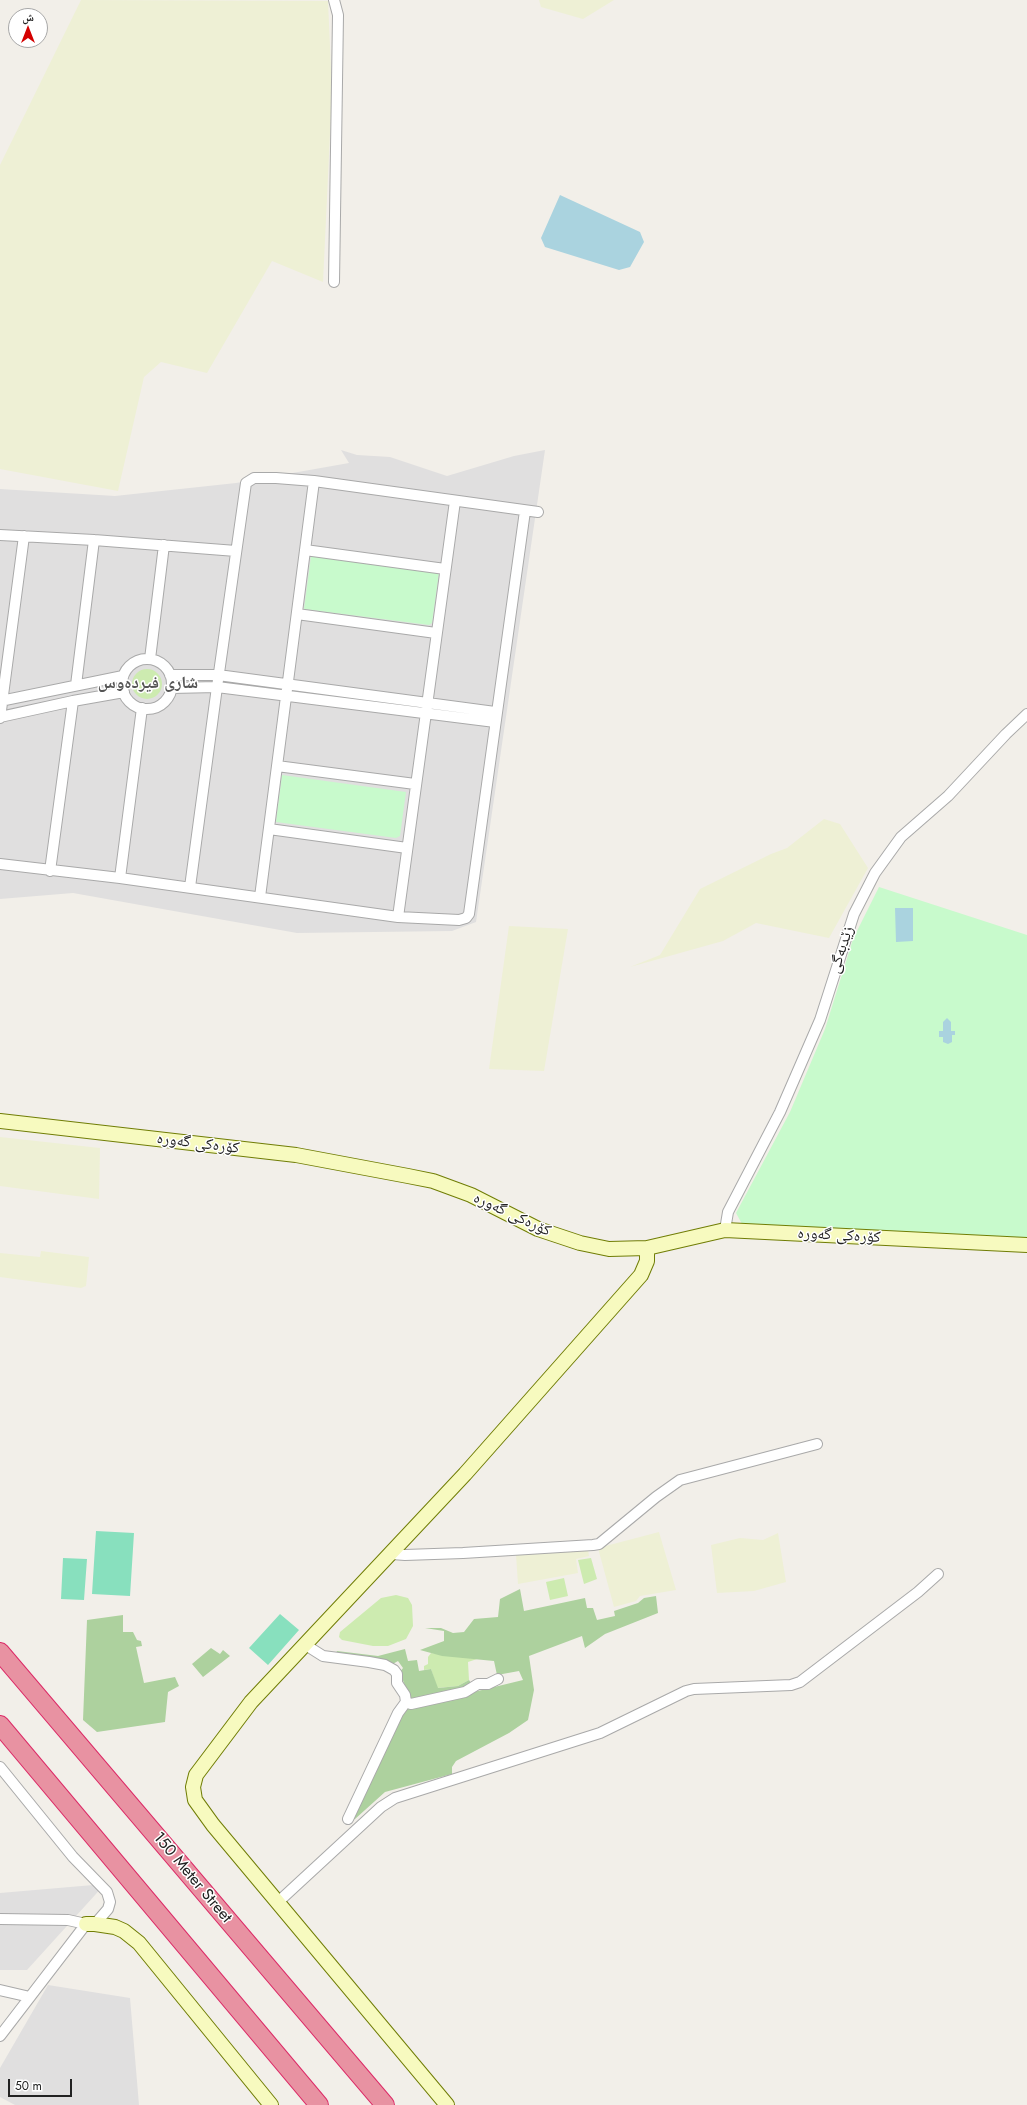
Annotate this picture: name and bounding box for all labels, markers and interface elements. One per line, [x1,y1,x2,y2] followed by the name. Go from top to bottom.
[8,8,48,48] north arrow
[22,9,34,25] text: ش
[98,674,198,694] district label: شاری فیردەوس
[825,924,859,976] street label: زێدبەگی
[155,1129,241,1159] street label: کۆرەکی گەورە
[470,1189,554,1241] street label: کۆرەکی گەورە
[797,1224,881,1248] street label: کۆرەکی گەورە
[149,1829,235,1927] street label: 150 Meter Street
[10,2071,74,2097] scale bar
[15,2077,42,2095] text: 50 m

